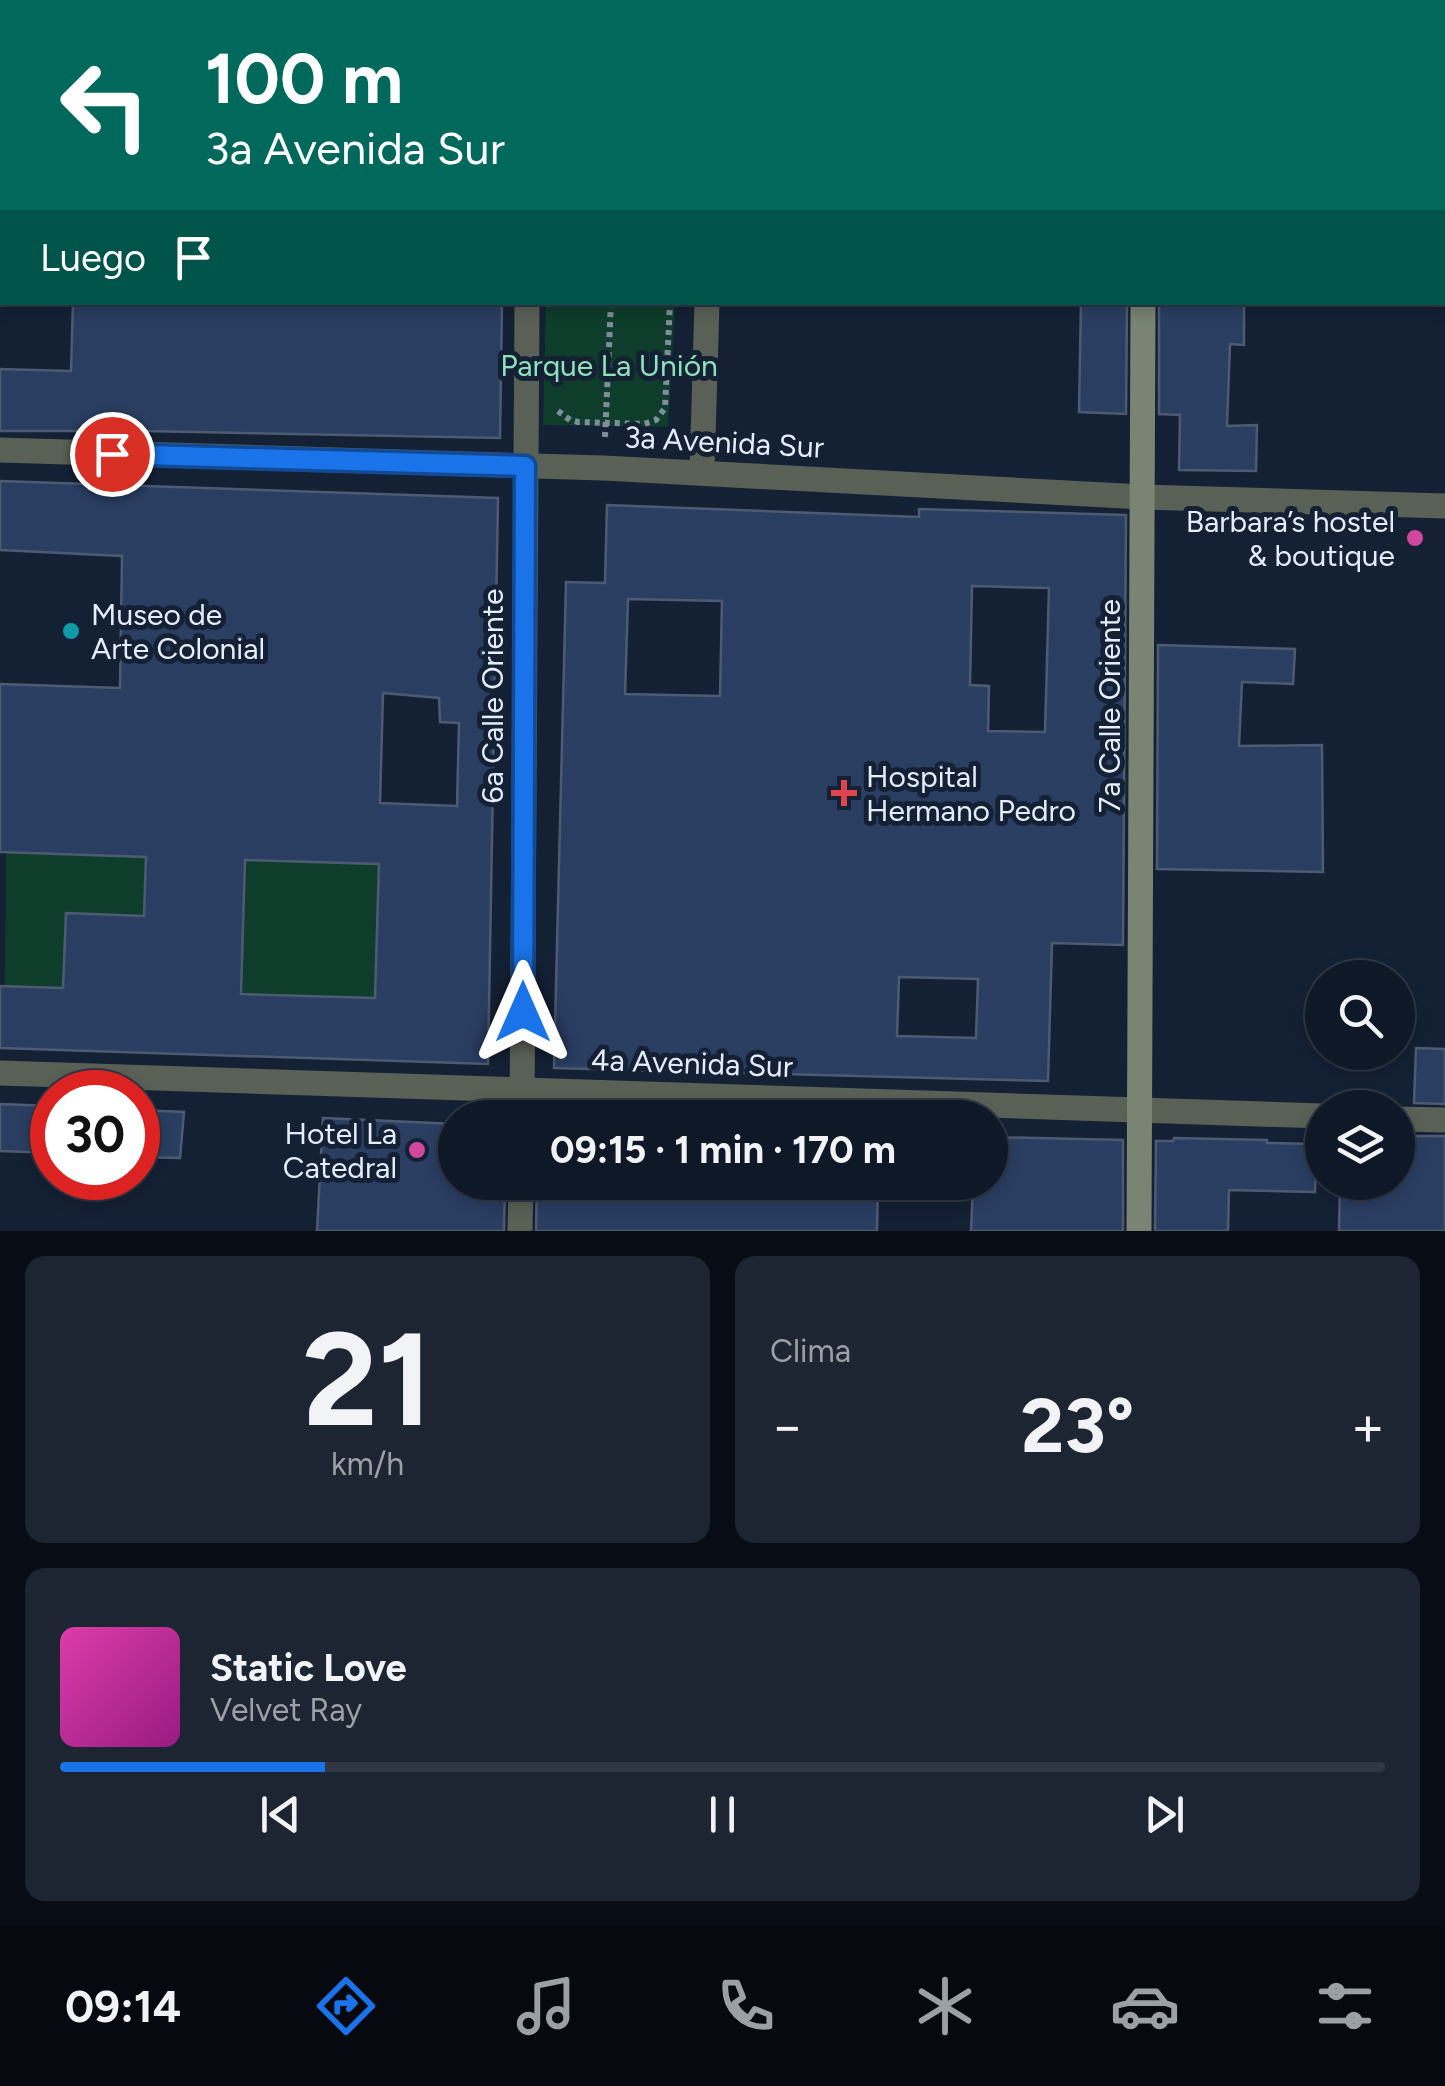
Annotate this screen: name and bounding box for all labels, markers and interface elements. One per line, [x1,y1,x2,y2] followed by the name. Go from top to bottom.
[205,36,403,121] text: 100 m
[40,40,170,170] icon: left
[205,121,505,175] text: 3a Avenida Sur
[166,230,221,285] icon: arrive
[40,235,146,281] text: Luego
[500,347,718,384] park label: Parque La Unión
[70,412,155,497] pin
[623,418,825,466] street label: 3a Avenida Sur
[85,427,140,482] icon: arrive
[1186,503,1395,574] place label: Barbara’s hostel & boutique
[1404,527,1426,549] marker: Barbara’s hostel & boutique
[474,589,511,803] street label: 6a Calle Oriente
[91,596,265,667] place label: Museo de Arte Colonial
[1091,599,1128,813] street label: 7a Calle Oriente
[60,620,82,642] marker: Museo de Arte Colonial
[866,758,1076,829] place label: Hospital Hermano Pedro
[831,780,857,806] marker: Hospital Hermano Pedro
[471,960,575,1064] position arrow
[1305,960,1415,1200] map controls
[1305,960,1415,1070] button: search
[590,1041,794,1085] street label: 4a Avenida Sur
[30,1070,160,1200] speed limit sign: 30
[1305,1090,1415,1200] button: layers
[283,1115,397,1186] place label: Hotel La Catedral
[550,1127,896,1173] text: 09:15 · 1 min · 170 m
[406,1139,428,1161] marker: Hotel La Catedral
[302,1302,433,1458] text: 21
[770,1332,851,1370] text: Clima
[1021,1381,1134,1471] text: 23°
[770,1393,804,1459] text: −
[1351,1393,1385,1459] text: +
[331,1445,404,1483] text: km/h
[210,1645,407,1691] text: Static Love
[210,1691,362,1729] text: Velvet Ray
[253,1787,308,1842] icon: previous
[695,1787,750,1842] icon: pause
[1137,1787,1192,1842] icon: next
[311,1971,381,2041] icon: directions
[511,1971,581,2041] icon: music
[711,1971,781,2041] icon: phone
[910,1971,980,2041] icon: climate
[1110,1971,1180,2041] icon: car
[1310,1971,1380,2041] icon: filters
[65,1979,181,2033] text: 09:14

